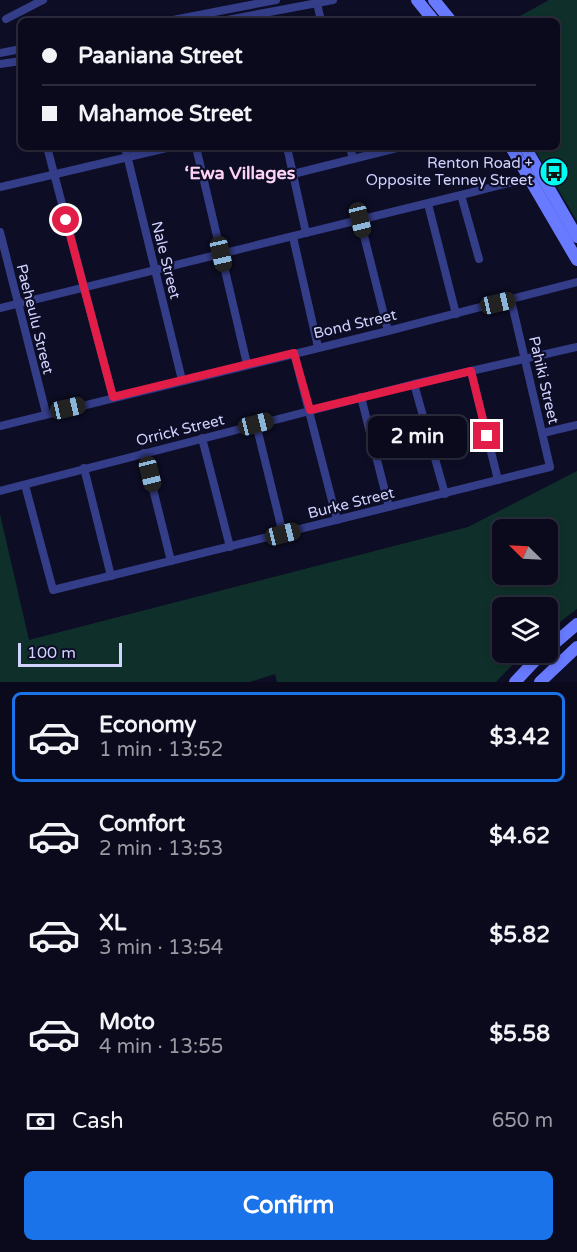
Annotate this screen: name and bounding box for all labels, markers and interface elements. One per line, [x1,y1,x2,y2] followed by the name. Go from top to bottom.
[78,43,243,69] text: Paaniana Street
[78,101,252,127] text: Mahamoe Street
[366,154,533,189] place label: Renton Road + Opposite Tenney Street
[538,156,570,188] bus stop icon: Renton Road + Opposite Tenney Street
[185,162,296,184] district label: ‘Ewa Villages
[347,200,373,240] car
[52,206,79,233] route start
[148,219,184,301] street label: Nale Street
[208,234,234,274] car
[13,262,57,376] street label: Paeheulu Street
[478,290,518,316] car
[312,306,399,342] street label: Bond Street
[525,334,563,426] street label: Pahiki Street
[48,395,88,421] car
[134,410,226,450] street label: Orrick Street
[236,411,276,437] car
[367,415,466,457] callout: 2 min
[473,422,500,449] route end
[391,425,444,449] text: 2 min
[137,454,163,494] car
[306,484,396,522] street label: Burke Street
[492,519,558,585] north arrow
[492,519,558,663] map controls
[263,521,303,547] car
[492,597,558,663] button: layers
[18,640,122,668] scale bar
[27,643,76,663] text: 100 m
[27,710,81,764] icon: car
[99,712,196,738] text: Economy
[490,724,550,750] text: $3.42
[99,738,223,762] text: 1 min · 13:52
[27,809,81,863] icon: car
[99,811,185,837] text: Comfort
[489,823,550,849] text: $4.62
[99,837,223,861] text: 2 min · 13:53
[27,908,81,962] icon: car
[99,910,126,936] text: XL
[490,922,550,948] text: $5.82
[99,936,223,960] text: 3 min · 13:54
[27,1007,81,1061] icon: car
[99,1009,155,1035] text: Moto
[489,1021,550,1047] text: $5.58
[99,1035,223,1059] text: 4 min · 13:55
[24,1105,57,1138] icon: cash
[72,1108,124,1134] text: Cash
[492,1109,553,1133] text: 650 m
[24,1171,553,1240] button: Confirm

